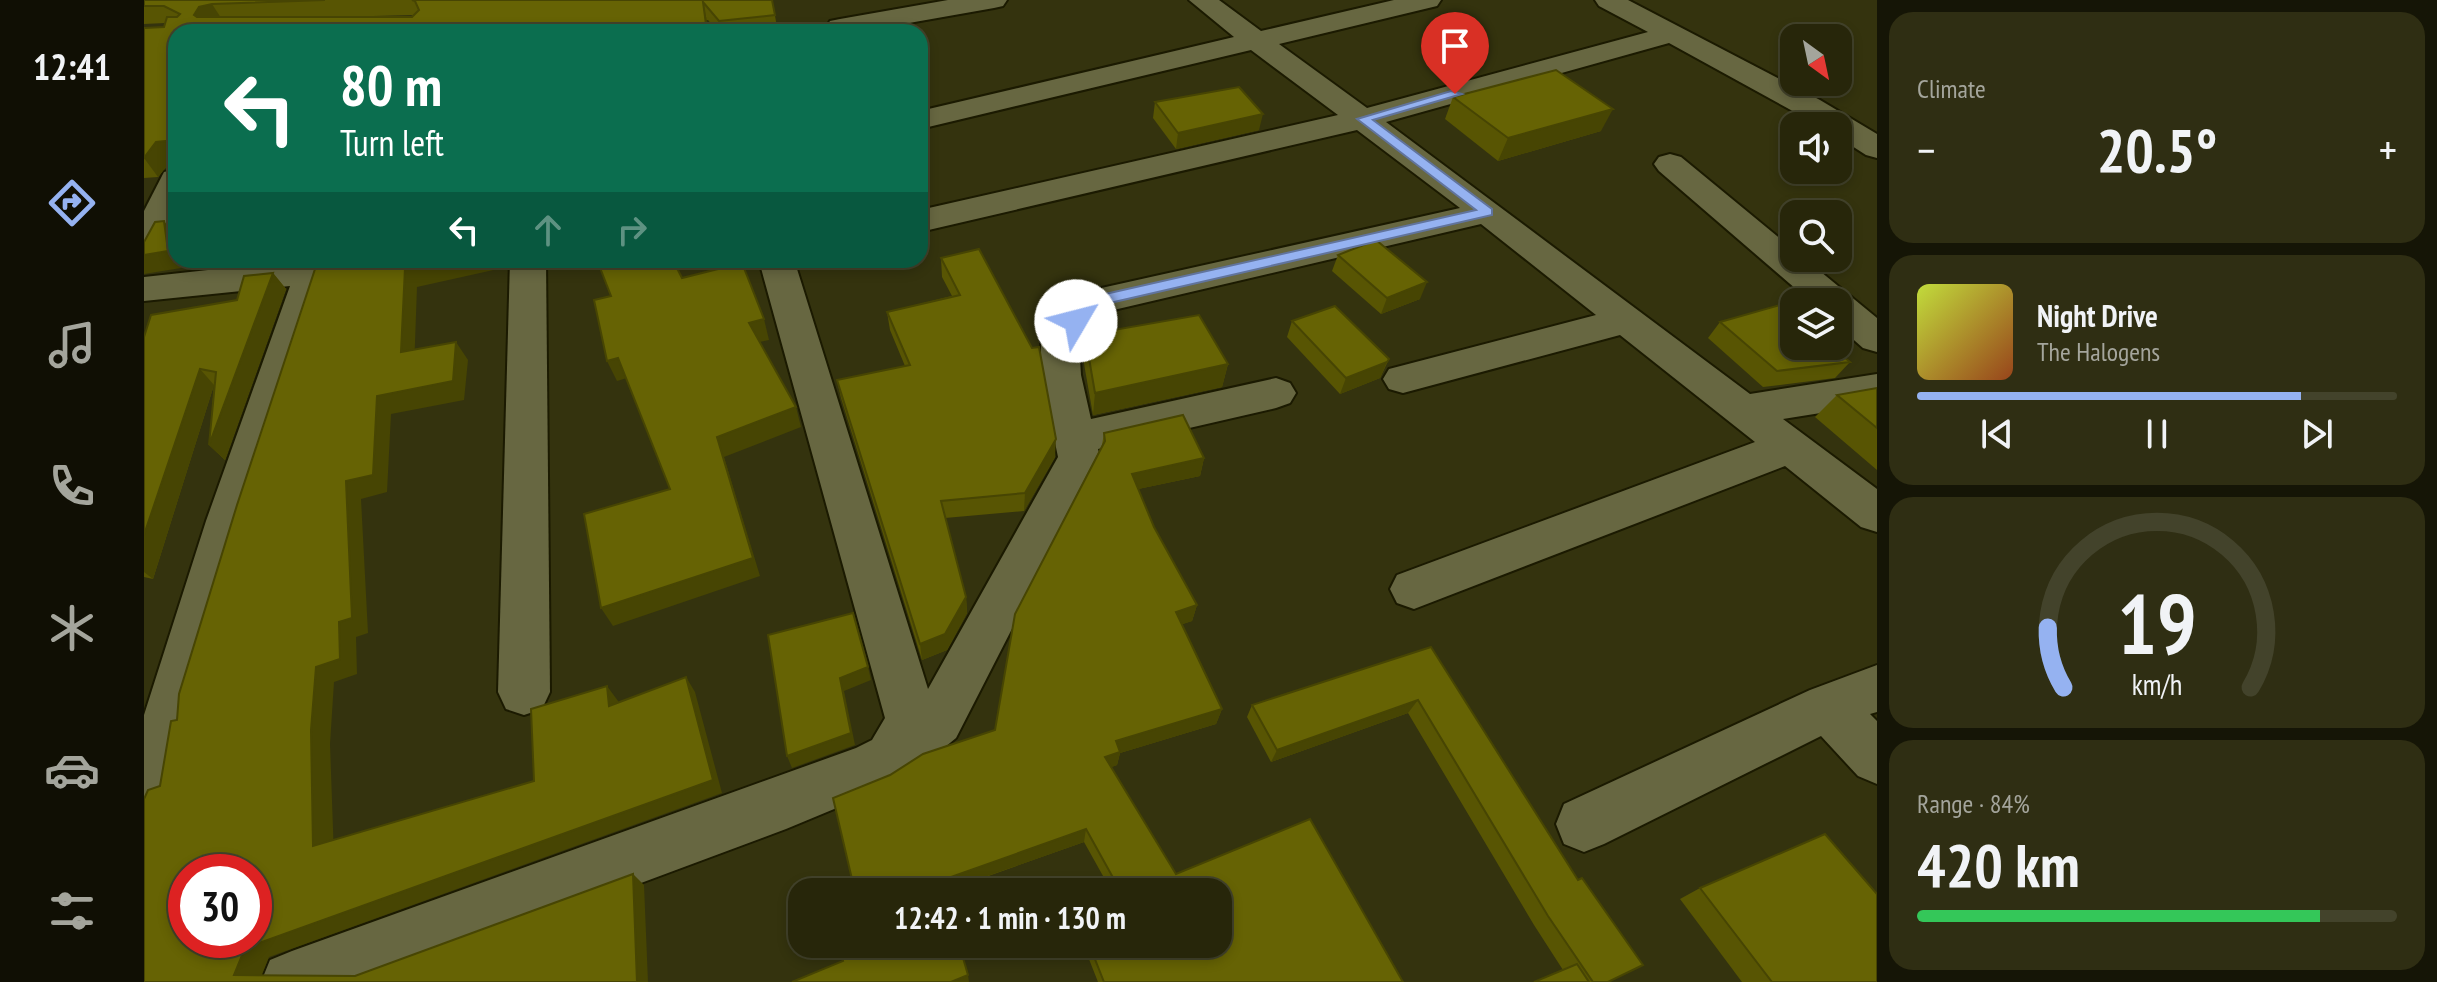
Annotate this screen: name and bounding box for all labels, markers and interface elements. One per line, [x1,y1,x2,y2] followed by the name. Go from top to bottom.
[1421,12,1489,94] pin
[1433,24,1477,68] icon: arrive
[1780,24,1852,96] north arrow
[1780,24,1852,360] map controls
[33,43,111,90] text: 12:41
[340,49,442,121] text: 80 m
[208,56,312,160] icon: left
[1917,72,1986,105] text: Climate
[2097,111,2217,189] text: 20.5°
[1780,112,1852,184] button: sound
[340,119,444,166] text: Turn left
[1917,121,1935,178] text: −
[2379,121,2397,178] text: +
[44,175,100,231] icon: directions
[1780,200,1852,272] button: search
[442,208,486,252] icon: left
[526,208,570,252] icon: ahead
[610,208,654,252] icon: right
[1034,279,1118,363] position arrow
[1780,288,1852,360] button: layers
[2037,296,2158,335] text: Night Drive
[44,317,100,373] icon: music
[2037,335,2160,368] text: The Halogens
[1975,412,2019,456] icon: previous
[2135,412,2179,456] icon: pause
[2295,412,2339,456] icon: next
[44,458,100,514] icon: phone
[2117,569,2197,677] text: 19
[44,600,100,656] icon: climate
[2132,666,2182,703] text: km/h
[44,742,100,798] icon: car
[1917,787,2030,820] text: Range · 84%
[1917,826,2080,904] text: 420 km
[168,854,272,958] speed limit sign: 30
[44,883,100,939] icon: filters
[894,898,1126,937] text: 12:42 · 1 min · 130 m

